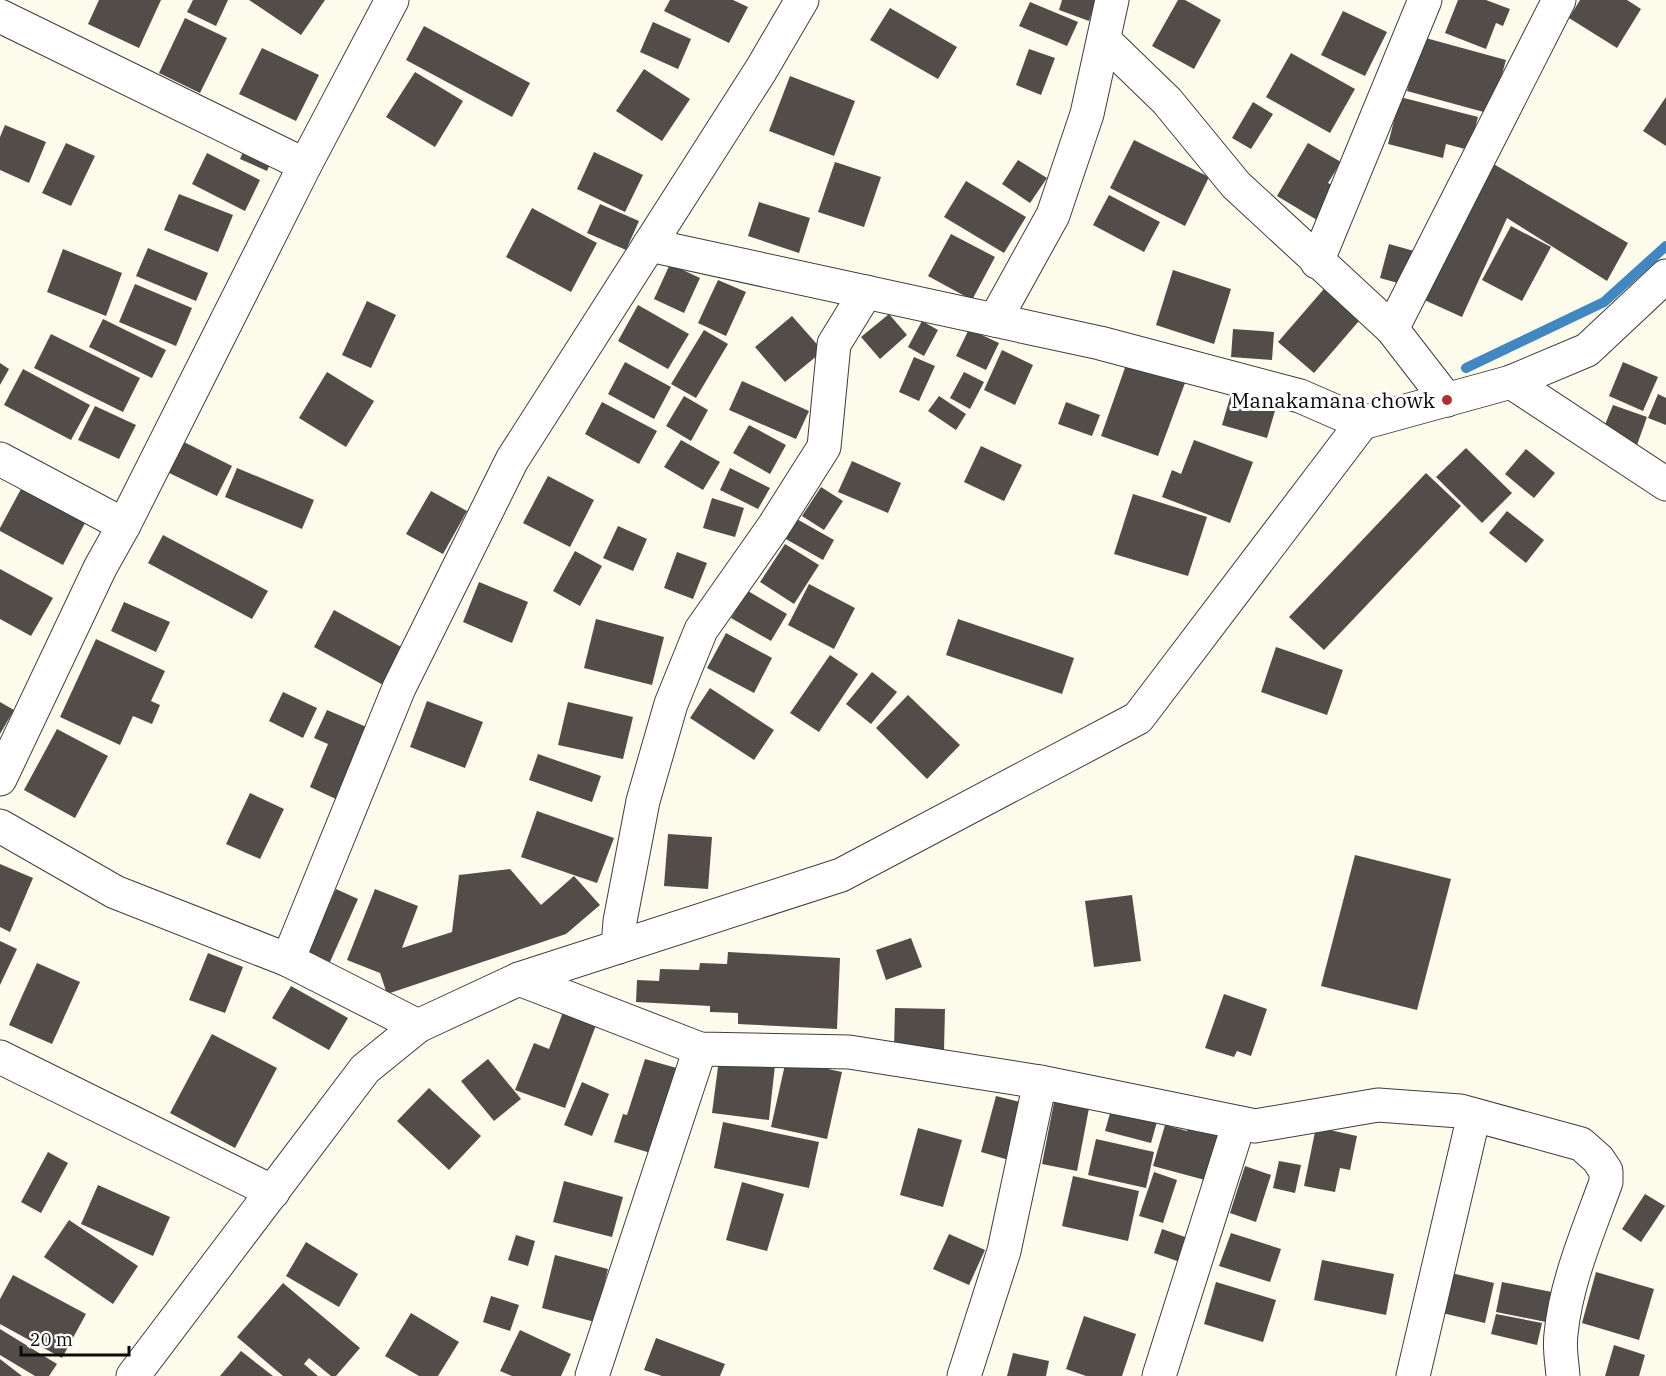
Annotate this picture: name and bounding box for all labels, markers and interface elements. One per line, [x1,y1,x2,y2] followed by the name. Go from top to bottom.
[1231,386,1436,414] place label: Manakamana chowk
[1440,393,1454,407] marker: Manakamana chowk
[21,1319,129,1357] scale bar
[30,1328,73,1351] text: 20 m

